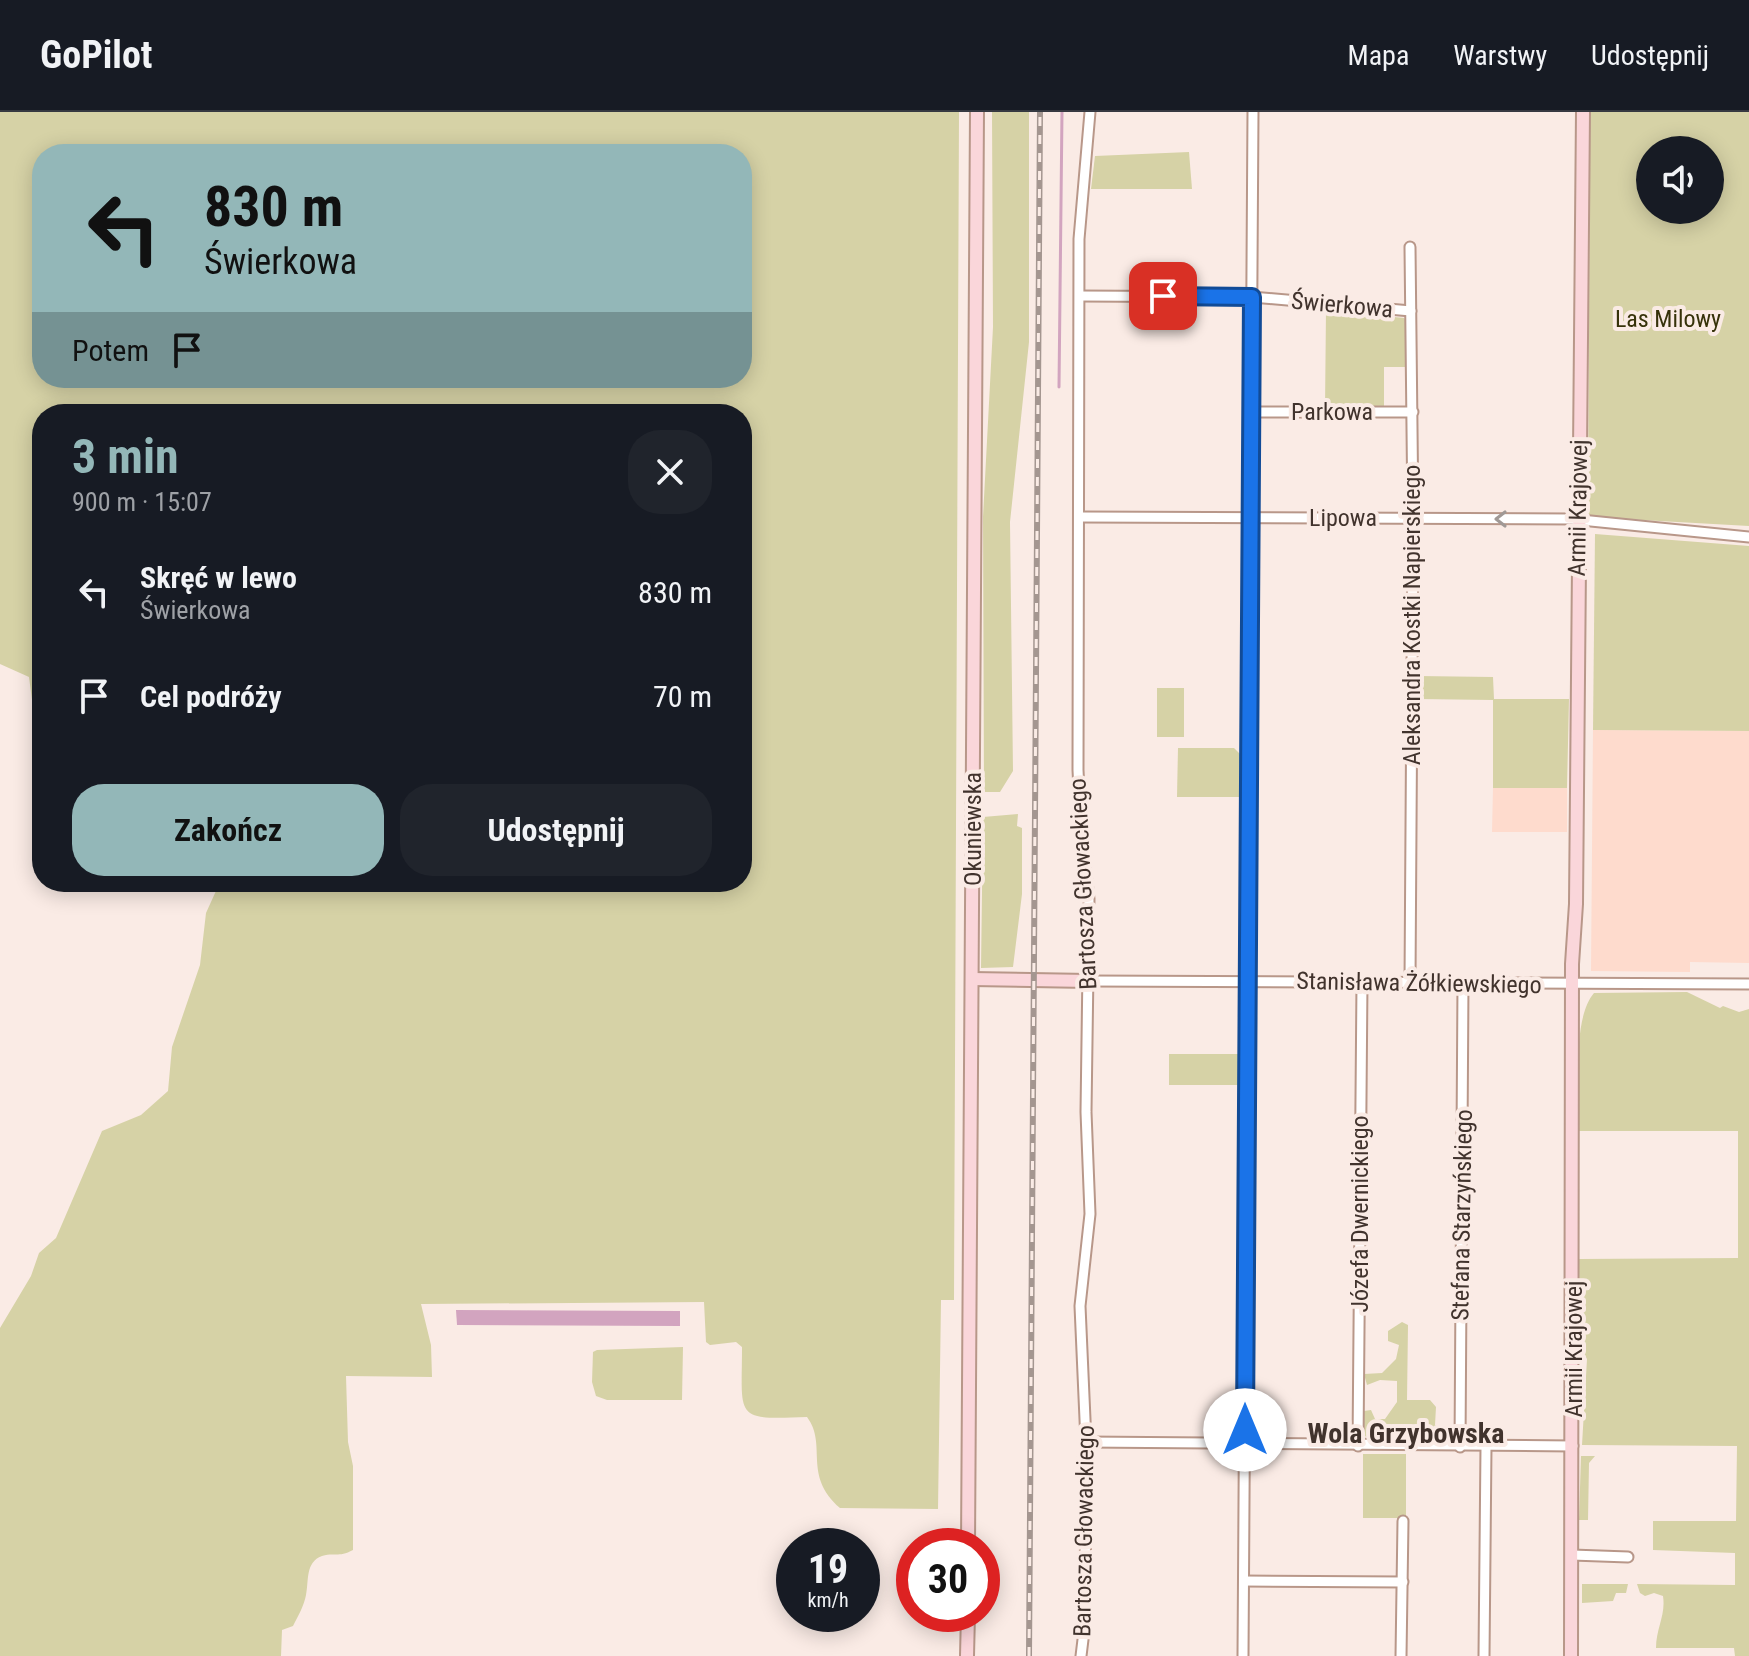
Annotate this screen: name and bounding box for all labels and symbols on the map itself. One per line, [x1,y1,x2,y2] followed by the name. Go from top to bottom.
[1129,262,1197,330] pin
[1290,287,1394,323] street label: Świerkowa
[1615,305,1721,333] park label: Las Milowy
[1291,398,1373,426] street label: Parkowa
[1563,439,1593,577] street label: Armii Krajowej
[1398,465,1426,765] street label: Aleksandra Kostki Napierskiego
[1309,504,1377,532] street label: Lipowa
[1494,510,1507,528] one-way arrow
[959,772,987,886] street label: Okuniewska
[1063,778,1103,990] street label: Bartosza Głowackiego
[1296,967,1542,999] street label: Stanisława Żółkiewskiego
[1446,1109,1478,1321] street label: Stefana Starzyńskiego
[1346,1115,1374,1313] street label: Józefa Dwernickiego
[1560,1281,1588,1417] street label: Armii Krajowej
[1203,1388,1287,1472] position arrow
[1308,1417,1504,1450] district label: Wola Grzybowska
[1068,1425,1100,1637] street label: Bartosza Głowackiego
[896,1528,1000,1632] speed limit sign: 30

